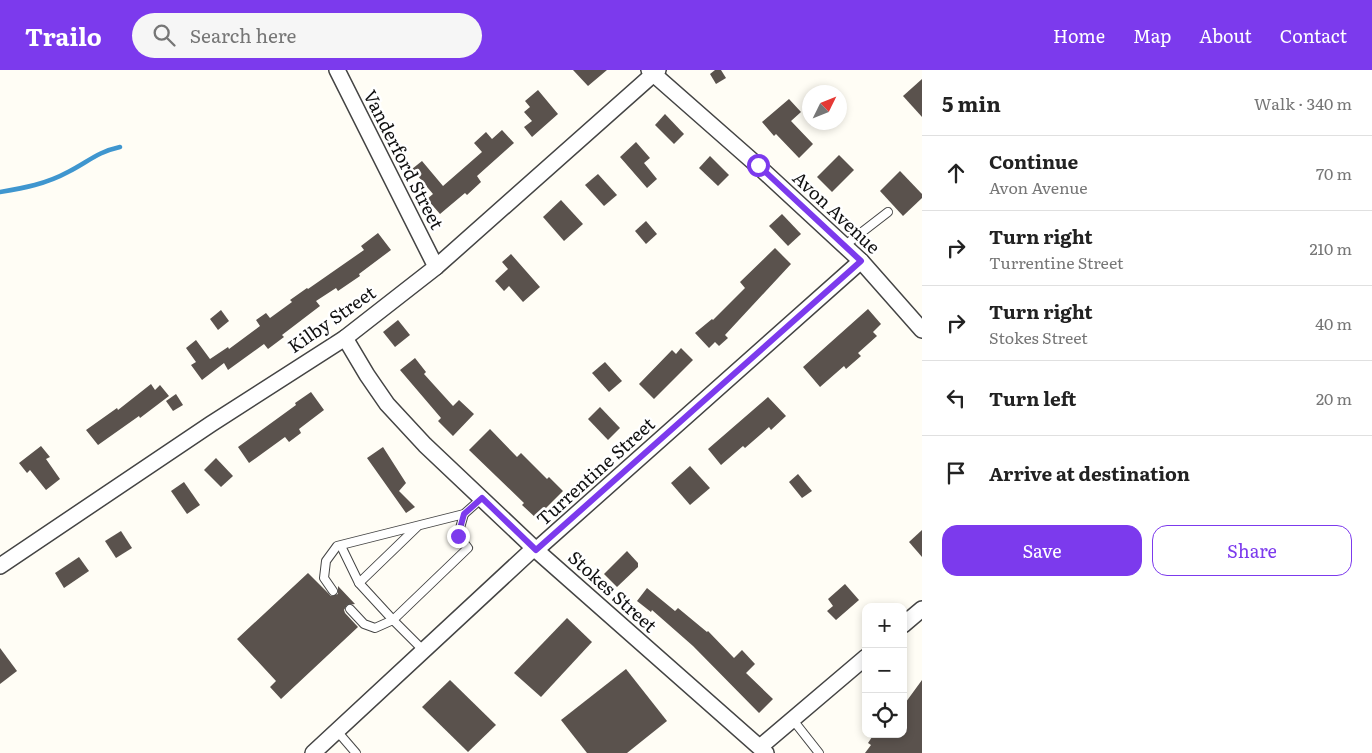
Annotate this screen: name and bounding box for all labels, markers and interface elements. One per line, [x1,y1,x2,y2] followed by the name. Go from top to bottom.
[132,13,482,58] search box
[25,18,102,53] text: Trailo
[150,21,178,49] icon: search
[190,21,296,49] text: Search here
[1053,22,1105,49] text: Home
[1133,22,1171,49] text: Map
[1199,22,1252,49] text: About
[1280,22,1347,49] text: Contact
[357,85,452,234] street label: Vanderford Street
[802,85,847,130] north arrow
[942,87,1001,118] text: 5 min
[1254,91,1352,115] text: Walk · 340 m
[989,147,1078,175] text: Continue
[747,154,770,177] route start
[942,159,970,187] icon: ahead
[1316,161,1352,185] text: 70 m
[787,164,887,260] street label: Avon Avenue
[989,175,1088,199] text: Avon Avenue
[989,222,1093,250] text: Turn right
[942,234,970,262] icon: right
[1309,236,1352,260] text: 210 m
[989,250,1123,274] text: Turrentine Street
[282,278,381,359] street label: Kilby Street
[989,297,1093,325] text: Turn right
[942,309,970,337] icon: right
[1315,311,1352,335] text: 40 m
[989,325,1088,349] text: Stokes Street
[942,384,970,412] icon: left
[989,384,1076,412] text: Turn left
[1316,386,1352,410] text: 20 m
[530,410,661,532] street label: Turrentine Street
[942,459,970,487] icon: arrive
[989,459,1190,487] text: Arrive at destination
[447,525,470,548] route end
[942,525,1142,576] button: Save
[1152,525,1352,576] button: Share
[563,544,664,639] street label: Stokes Street
[862,603,907,738] map controls
[862,603,907,648] button: +
[862,648,907,693] button: −
[862,693,907,738] button: locate

